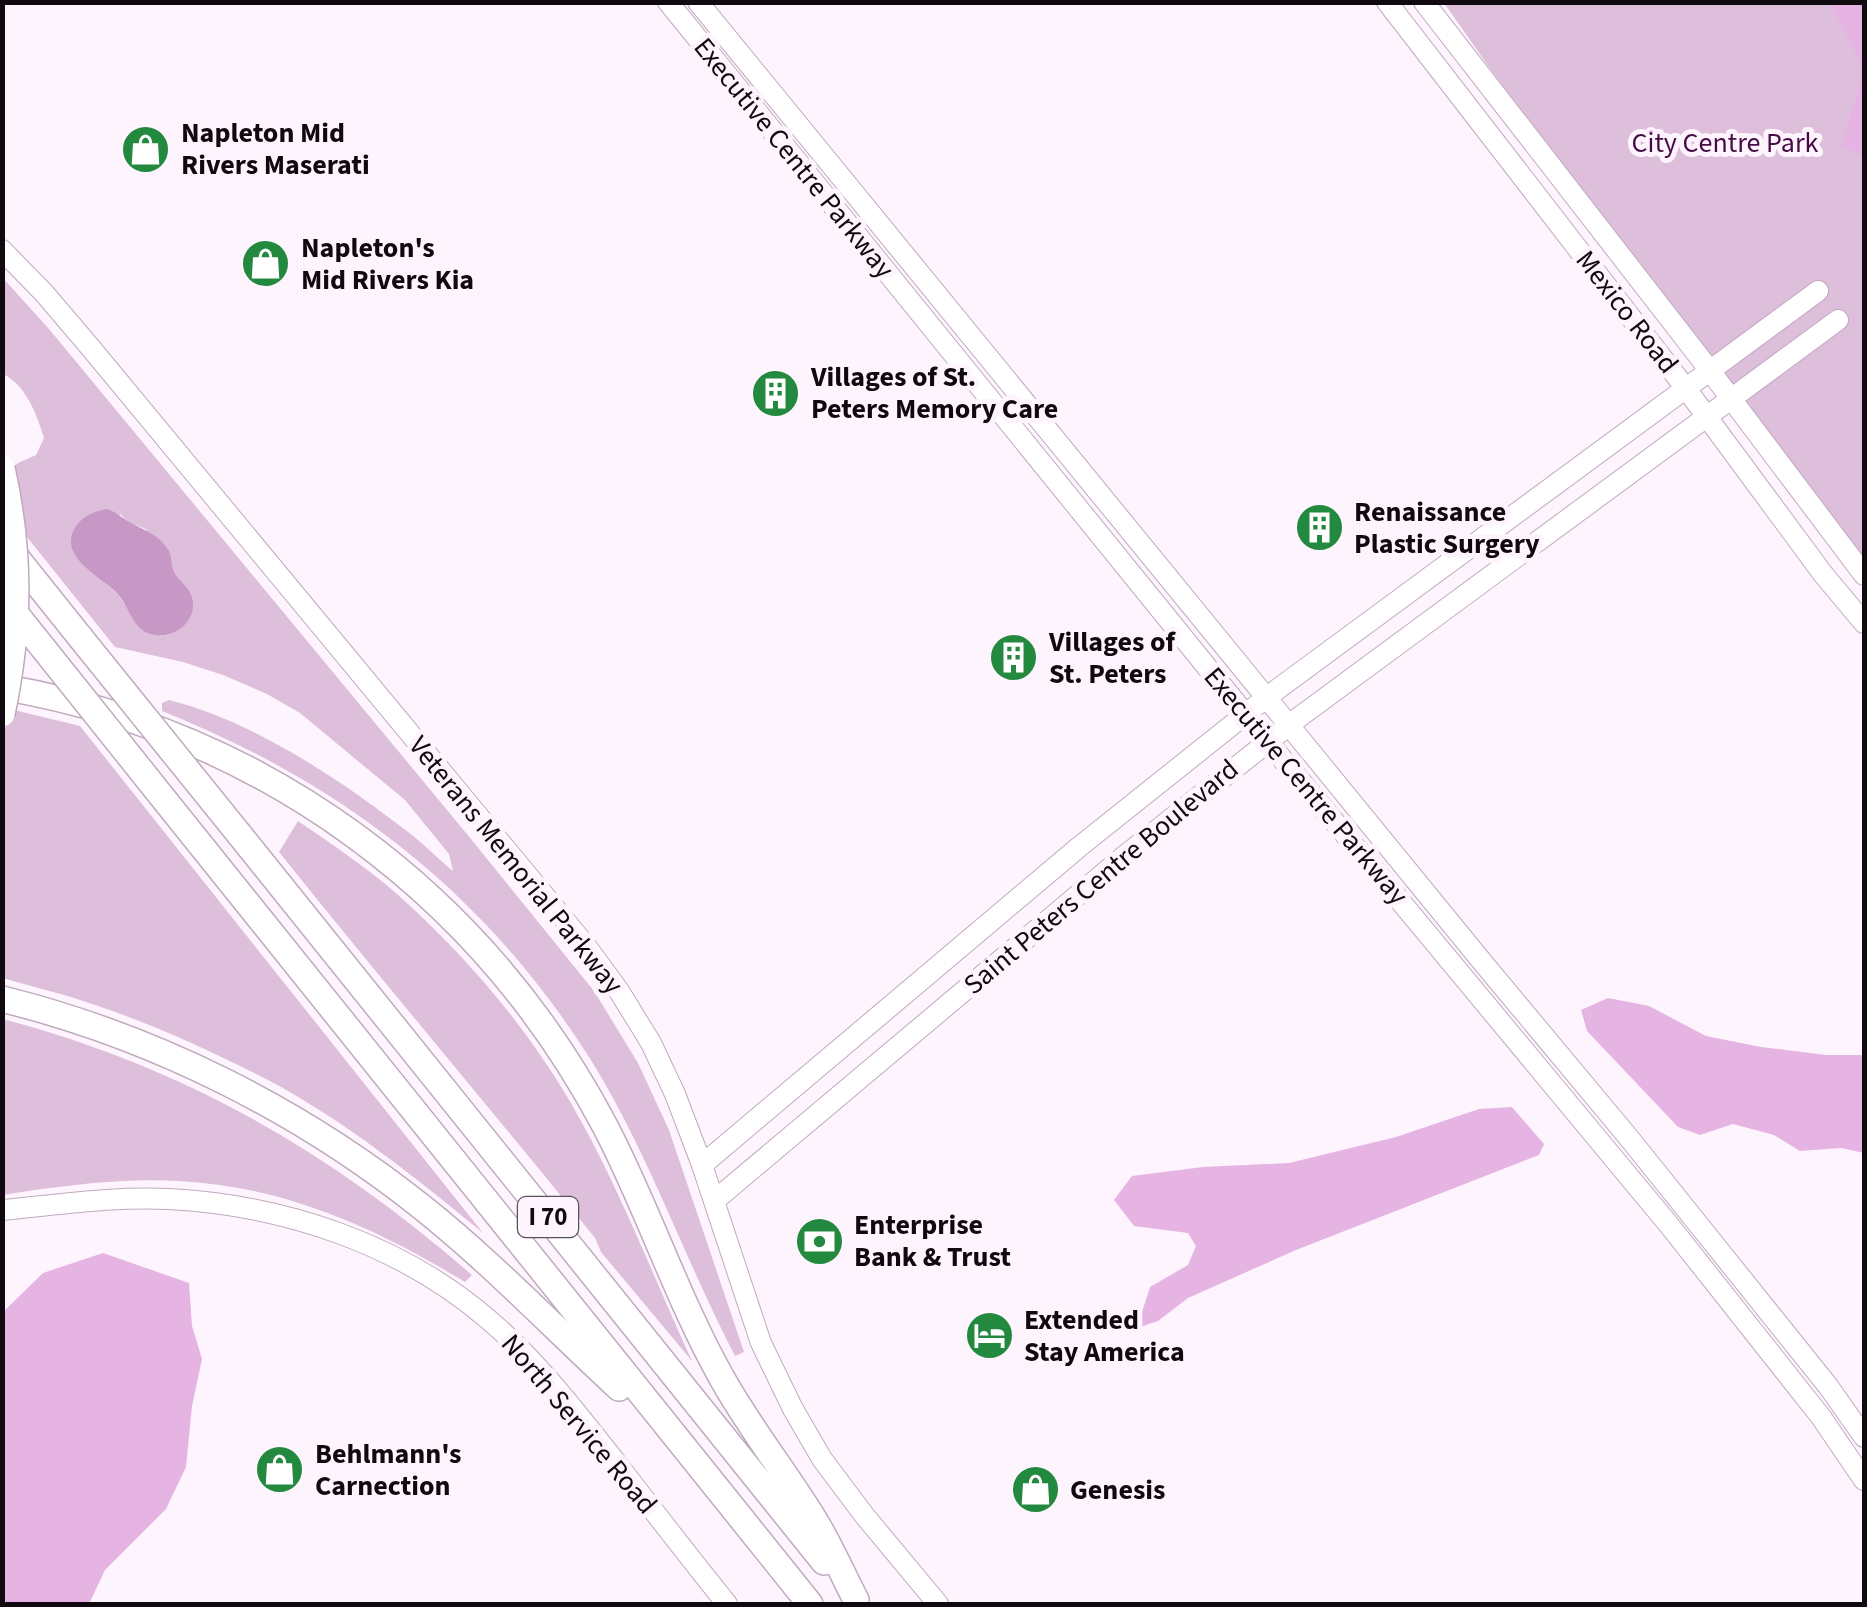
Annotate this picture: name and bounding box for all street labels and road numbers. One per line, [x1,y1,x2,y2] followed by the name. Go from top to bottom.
[684,29,904,287] street label: Executive Centre Parkway
[1566,242,1688,382] street label: Mexico Road
[1194,658,1418,914] street label: Executive Centre Parkway
[399,727,633,1003] street label: Veterans Memorial Parkway
[955,750,1247,1004] street label: Saint Peters Centre Boulevard
[518,1197,578,1237] road number: I 70
[492,1325,666,1523] street label: North Service Road

